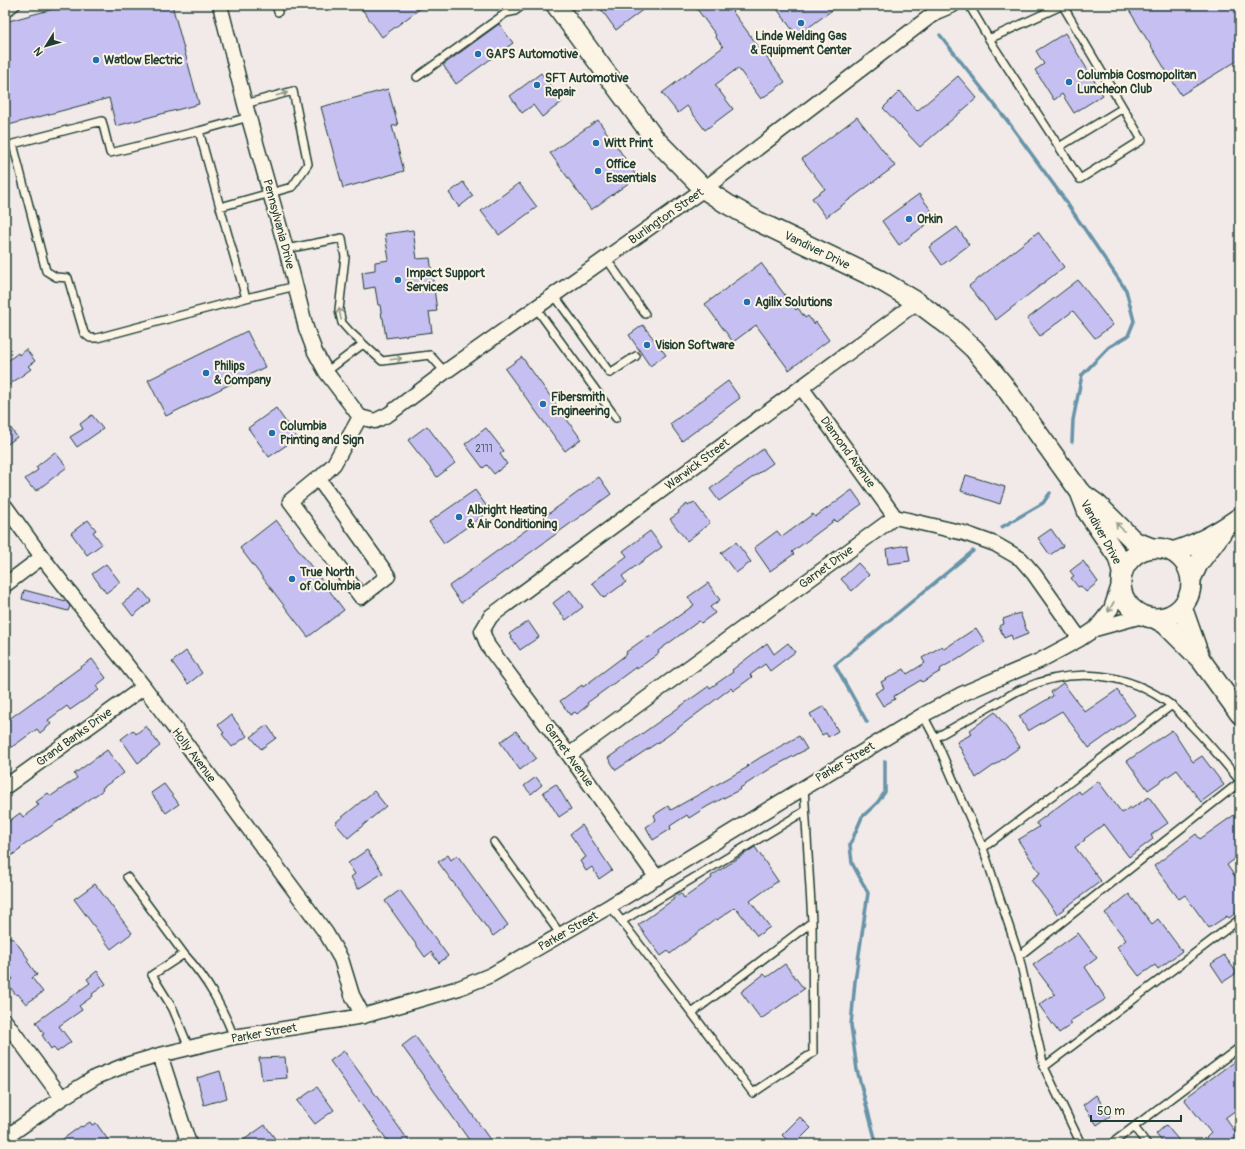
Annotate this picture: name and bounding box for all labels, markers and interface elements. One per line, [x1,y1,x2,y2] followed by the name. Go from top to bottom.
[796,18,806,28] marker: Linde Welding Gas & Equipment Center
[26,26,66,66] north arrow
[750,29,852,58] place label: Linde Welding Gas & Equipment Center
[31,44,46,59] text: N
[486,47,579,62] place label: GAPS Automotive
[473,49,483,59] marker: GAPS Automotive
[104,53,183,68] place label: Watlow Electric
[91,55,101,65] marker: Watlow Electric
[1077,68,1197,97] place label: Columbia Cosmopolitan Luncheon Club
[545,71,630,100] place label: SFT Automotive Repair
[1064,77,1074,87] marker: Columbia Cosmopolitan Luncheon Club
[532,80,542,90] marker: SFT Automotive Repair
[275,89,288,97] one-way arrow
[604,136,654,151] place label: Witt Print
[591,138,601,148] marker: Witt Print
[606,157,657,186] place label: Office Essentials
[593,166,603,176] marker: Office Essentials
[259,178,298,271] street label: Pennsylvania Drive
[626,185,707,248] street label: Burlington Street
[917,212,943,227] place label: Orkin
[904,214,914,224] marker: Orkin
[781,228,852,273] street label: Vandiver Drive
[406,266,486,295] place label: Impact Support Services
[393,275,403,285] marker: Impact Support Services
[755,295,833,310] place label: Agilix Solutions
[742,297,752,307] marker: Agilix Solutions
[336,308,344,321] one-way arrow
[655,338,735,353] place label: Vision Software
[642,340,652,350] marker: Vision Software
[389,355,402,363] one-way arrow
[214,359,272,388] place label: Philips & Company
[201,368,211,378] marker: Philips & Company
[551,390,610,419] place label: Fibersmith Engineering
[538,399,548,409] marker: Fibersmith Engineering
[817,414,879,491] street label: Diamond Avenue
[280,419,364,448] place label: Columbia Printing and Sign
[267,428,277,438] marker: Columbia Printing and Sign
[662,435,733,493] street label: Warwick Street
[475,443,493,455] house number: 2111
[1077,497,1124,567] street label: Vandiver Drive
[467,503,557,532] place label: Albright Heating & Air Conditioning
[454,512,464,522] marker: Albright Heating & Air Conditioning
[1115,522,1125,532] one-way arrow
[796,543,856,592] street label: Garnet Drive
[299,565,361,594] place label: True North of Columbia
[287,574,297,584] marker: True North of Columbia
[1106,601,1114,613] one-way arrow
[33,705,115,770] street label: Grand Banks Drive
[541,721,597,790] street label: Garnet Avenue
[168,725,219,786] street label: Holly Avenue
[813,739,878,786] street label: Parker Street
[536,908,601,955] street label: Parker Street
[230,1020,298,1047] street label: Parker Street
[1091,1097,1181,1123] scale bar
[1097,1104,1125,1119] text: 50 m

